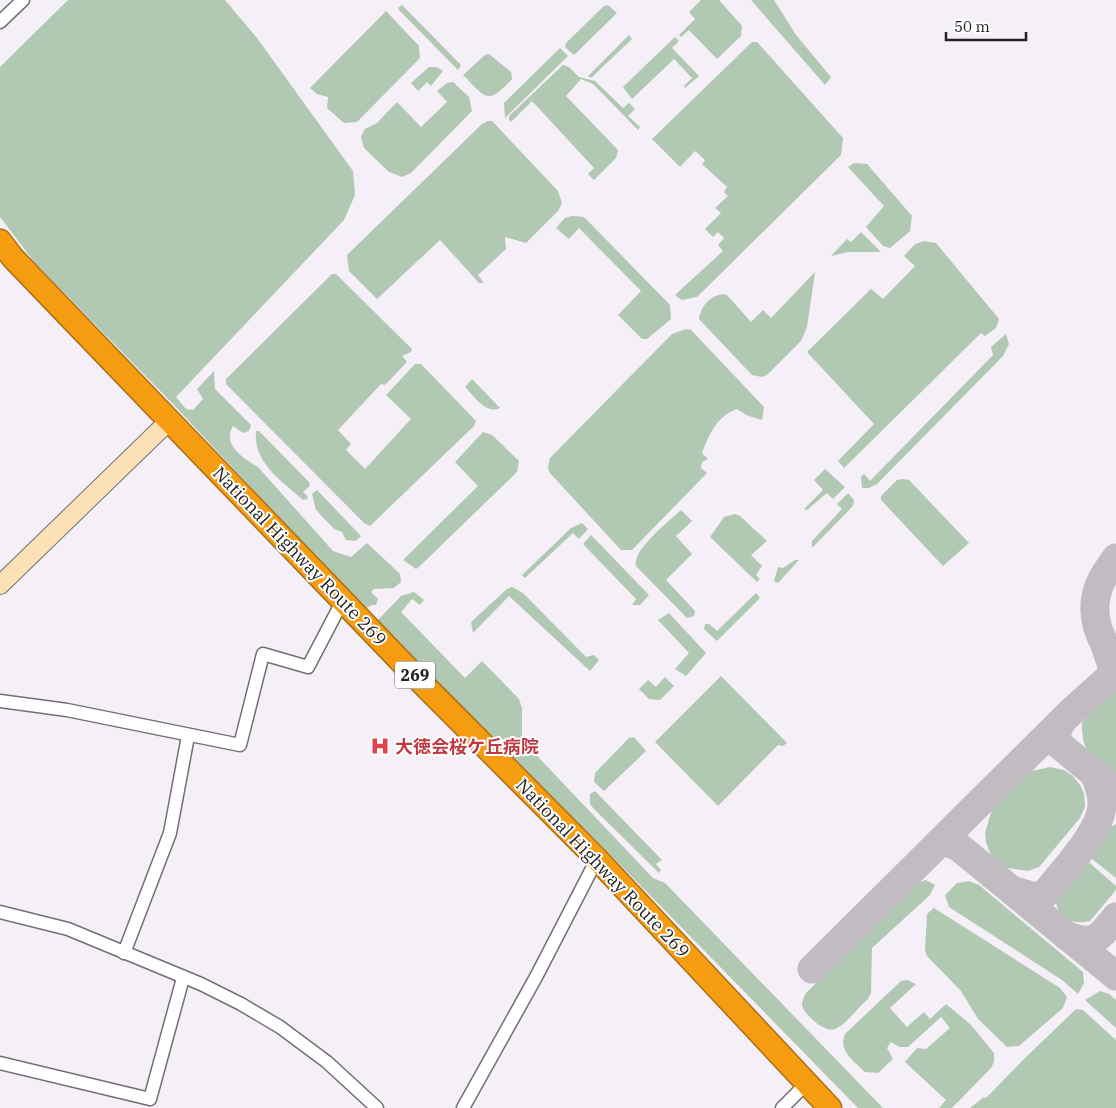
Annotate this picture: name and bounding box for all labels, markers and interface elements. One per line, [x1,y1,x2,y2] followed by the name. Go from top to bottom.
[946,10,1026,42] scale bar
[954,17,990,36] text: 50 m
[208,462,392,650] street label: National Highway Route 269
[395,662,435,688] road number: 269
[369,735,391,757] hospital icon: 大徳会桜ケ丘病院
[395,735,539,758] place label: 大徳会桜ケ丘病院
[511,774,695,962] street label: National Highway Route 269

